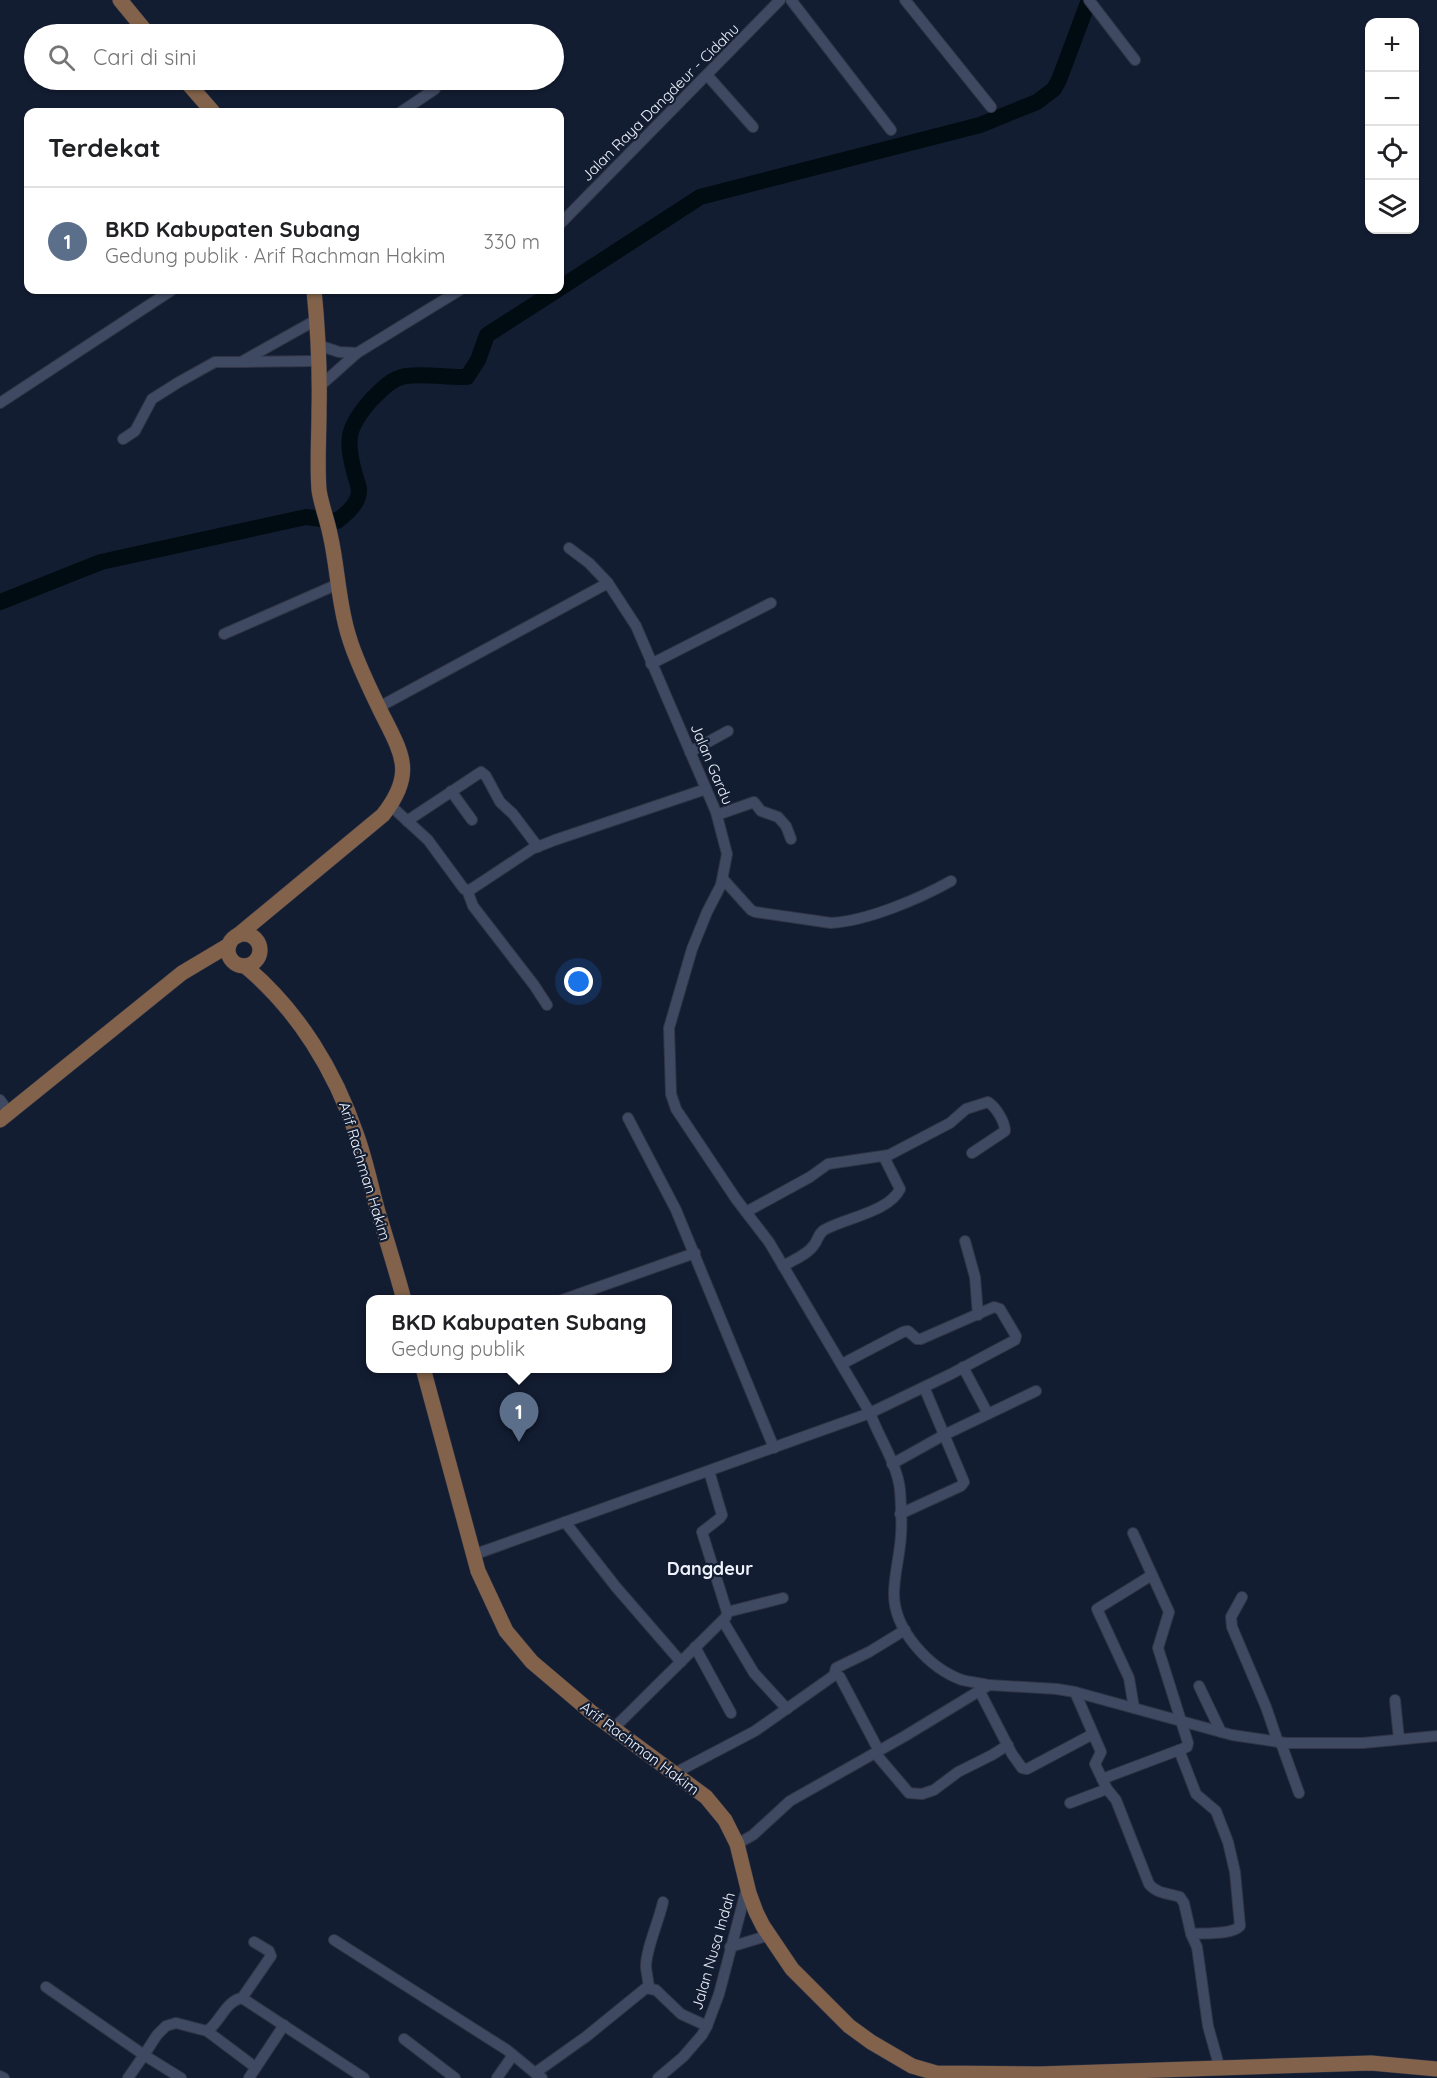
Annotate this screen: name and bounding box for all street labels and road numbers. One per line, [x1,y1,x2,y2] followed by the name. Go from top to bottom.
[577,19,743,185] street label: Jalan Raya Dangdeur - Cidahu
[686,721,738,807] street label: Jalan Gardu
[335,1099,395,1243] street label: Arif Rachman Hakim
[577,1697,703,1799] street label: Arif Rachman Hakim
[687,1890,739,2012] street label: Jalan Nusa Indah

